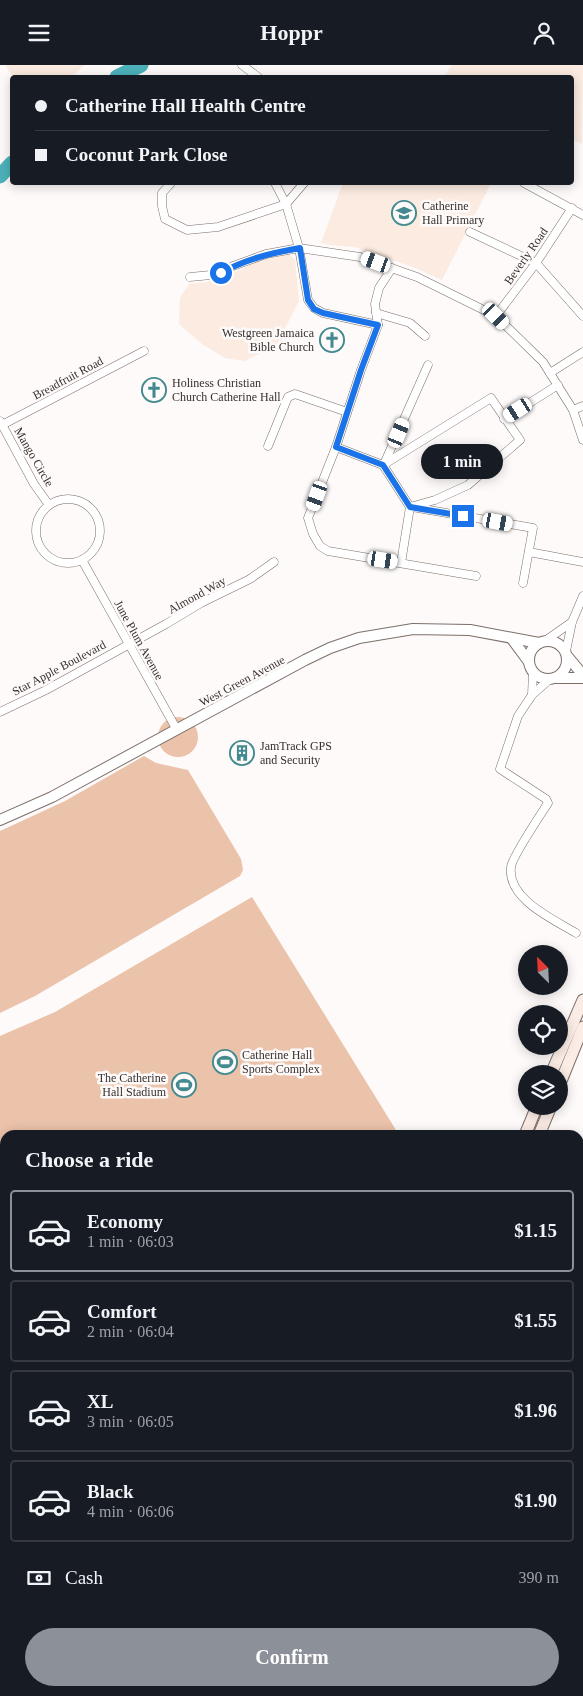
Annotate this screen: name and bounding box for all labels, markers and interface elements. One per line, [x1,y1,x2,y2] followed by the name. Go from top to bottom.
[25,19,53,47] icon: menu
[530,19,558,47] icon: person
[260,20,323,45] text: Hoppr
[65,95,306,116] text: Catherine Hall Health Centre
[65,144,228,165] text: Coconut Park Close
[422,199,484,227] place label: Catherine Hall Primary
[391,200,417,226] school or university icon: Catherine Hall Primary
[501,225,551,287] street label: Beverly Road
[359,250,392,274] car
[210,262,232,284] route start
[480,300,511,332] car
[222,326,315,354] place label: Westgreen Jamaica Bible Church
[319,327,345,353] church icon: Westgreen Jamaica Bible Church
[30,354,106,402] street label: Breadfruit Road
[172,376,281,404] place label: Holiness Christian Church Catherine Hall
[141,377,167,403] church icon: Holiness Christian Church Catherine Hall
[501,396,534,424] car
[386,416,411,450] car
[11,425,57,489] street label: Mango Circle
[422,443,504,479] callout: 1 min
[443,453,481,470] text: 1 min
[304,479,329,513] car
[452,505,474,527] route end
[481,512,514,532] car
[367,550,398,570] car
[166,573,228,617] street label: Almond Way
[111,598,167,682] street label: June Plum Avenue
[10,637,108,699] street label: Star Apple Boulevard
[197,653,287,709] street label: West Green Avenue
[260,739,332,767] place label: JamTrack GPS and Security
[229,740,255,766] building icon: JamTrack GPS and Security
[518,945,568,995] north arrow
[518,945,568,1115] map controls
[518,1005,568,1055] button: locate
[242,1048,320,1076] place label: Catherine Hall Sports Complex
[212,1049,238,1075] sports icon: Catherine Hall Sports Complex
[518,1065,568,1115] button: layers
[98,1071,167,1099] place label: The Catherine Hall Stadium
[171,1072,197,1098] sports icon: The Catherine Hall Stadium
[25,1147,153,1172] text: Choose a ride
[27,1209,72,1254] icon: car
[87,1211,163,1232] text: Economy
[514,1220,557,1241] text: $1.15
[87,1233,174,1250] text: 1 min · 06:03
[27,1299,72,1344] icon: car
[87,1301,157,1322] text: Comfort
[514,1310,557,1331] text: $1.55
[87,1323,174,1340] text: 2 min · 06:04
[27,1389,72,1434] icon: car
[87,1391,113,1412] text: XL
[514,1400,557,1421] text: $1.96
[87,1413,174,1430] text: 3 min · 06:05
[27,1479,72,1524] icon: car
[87,1481,133,1502] text: Black
[514,1490,557,1511] text: $1.90
[87,1503,174,1520] text: 4 min · 06:06
[25,1564,53,1592] icon: cash
[65,1567,103,1588] text: Cash
[519,1569,559,1586] text: 390 m
[25,1628,559,1686] button: Confirm

